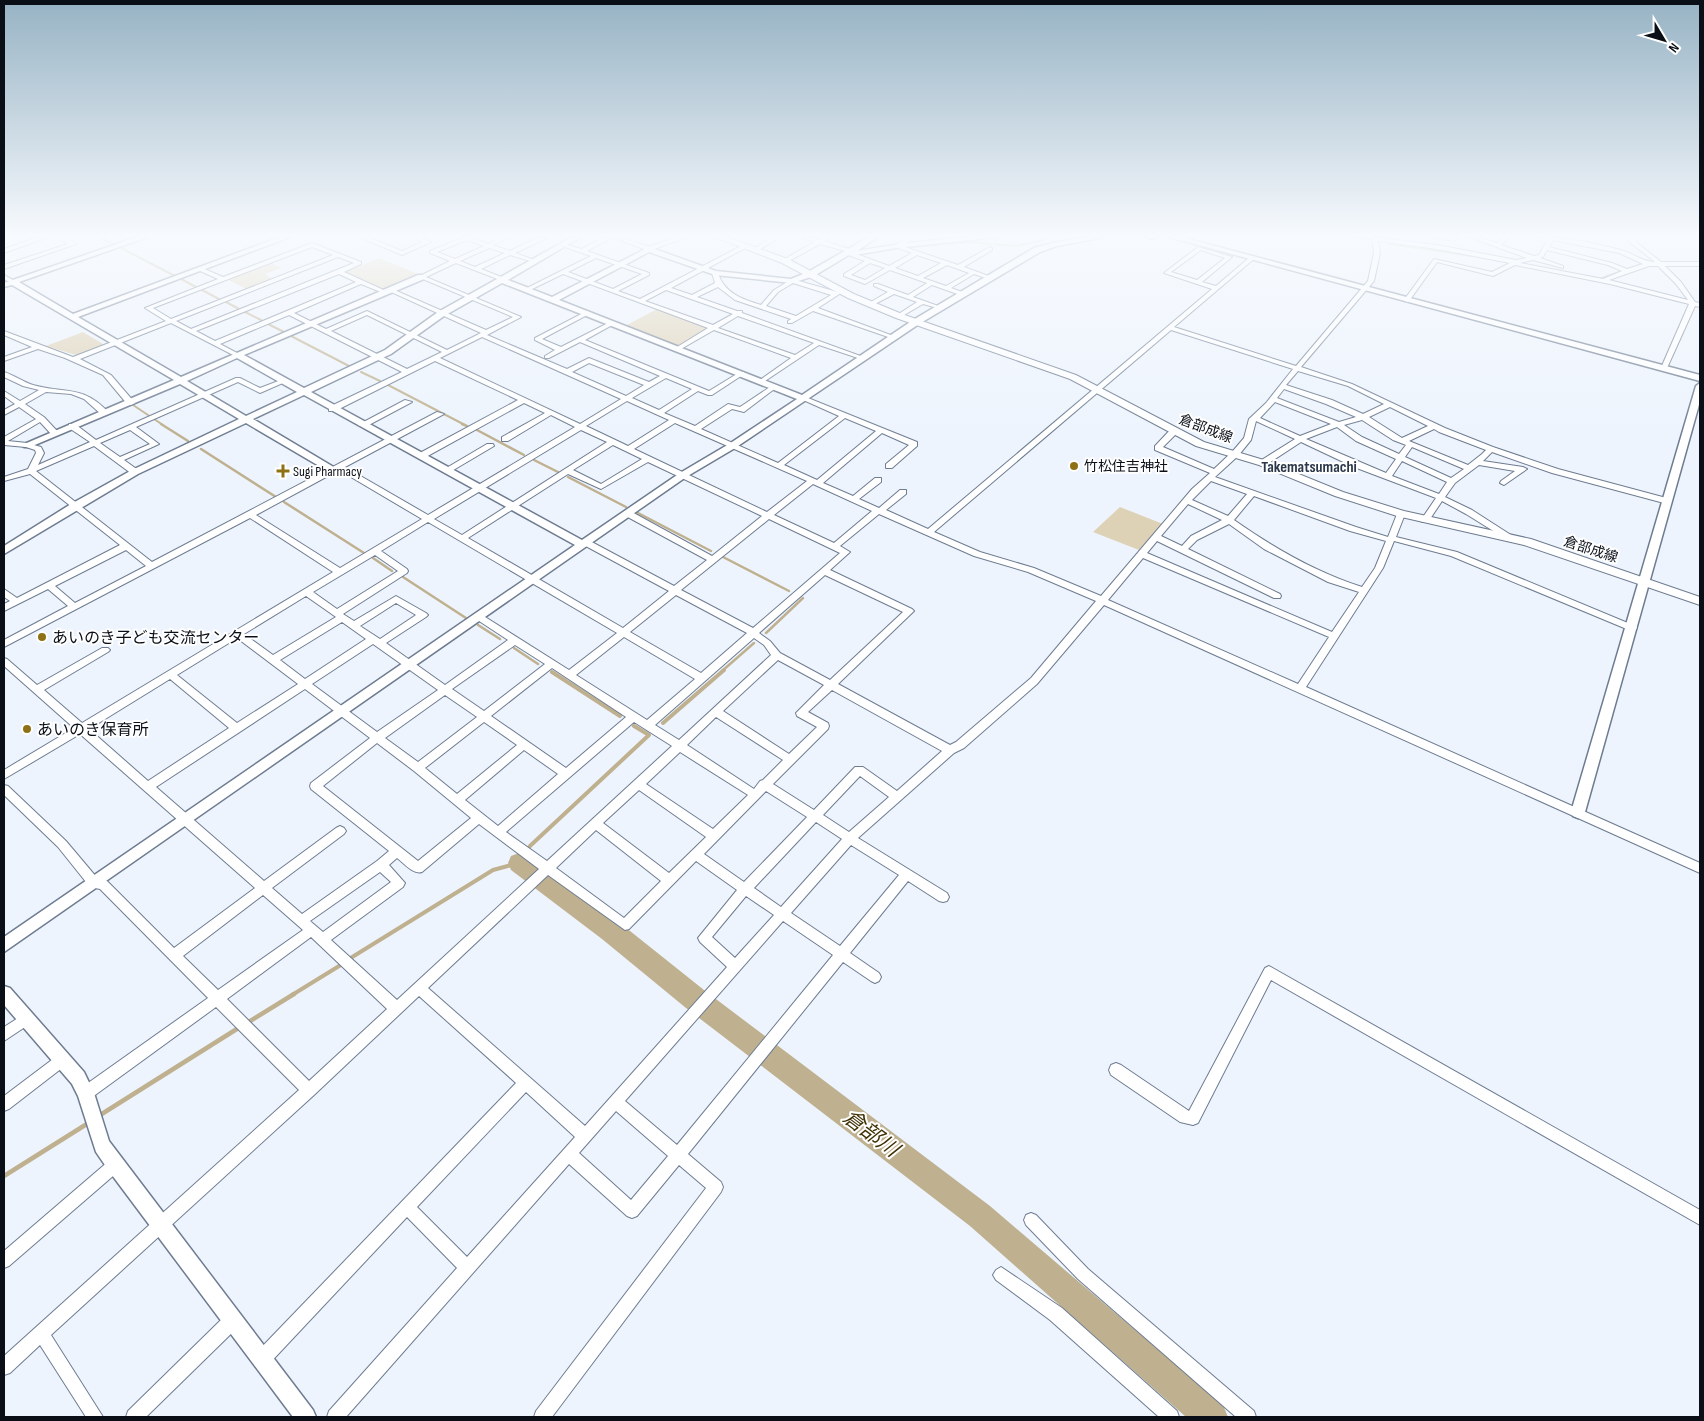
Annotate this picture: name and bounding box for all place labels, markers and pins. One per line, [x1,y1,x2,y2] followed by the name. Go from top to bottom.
[1084,458,1168,475] place label: 竹松住吉神社
[1068,460,1080,472] marker: 竹松住吉神社
[293,463,362,480] place label: Sugi Pharmacy
[277,465,289,477] marker: Sugi Pharmacy
[52,629,260,648] place label: あいのき子ども交流センター
[36,631,48,643] marker: あいのき子ども交流センター
[37,721,149,740] place label: あいのき保育所
[21,723,33,735] marker: あいのき保育所

